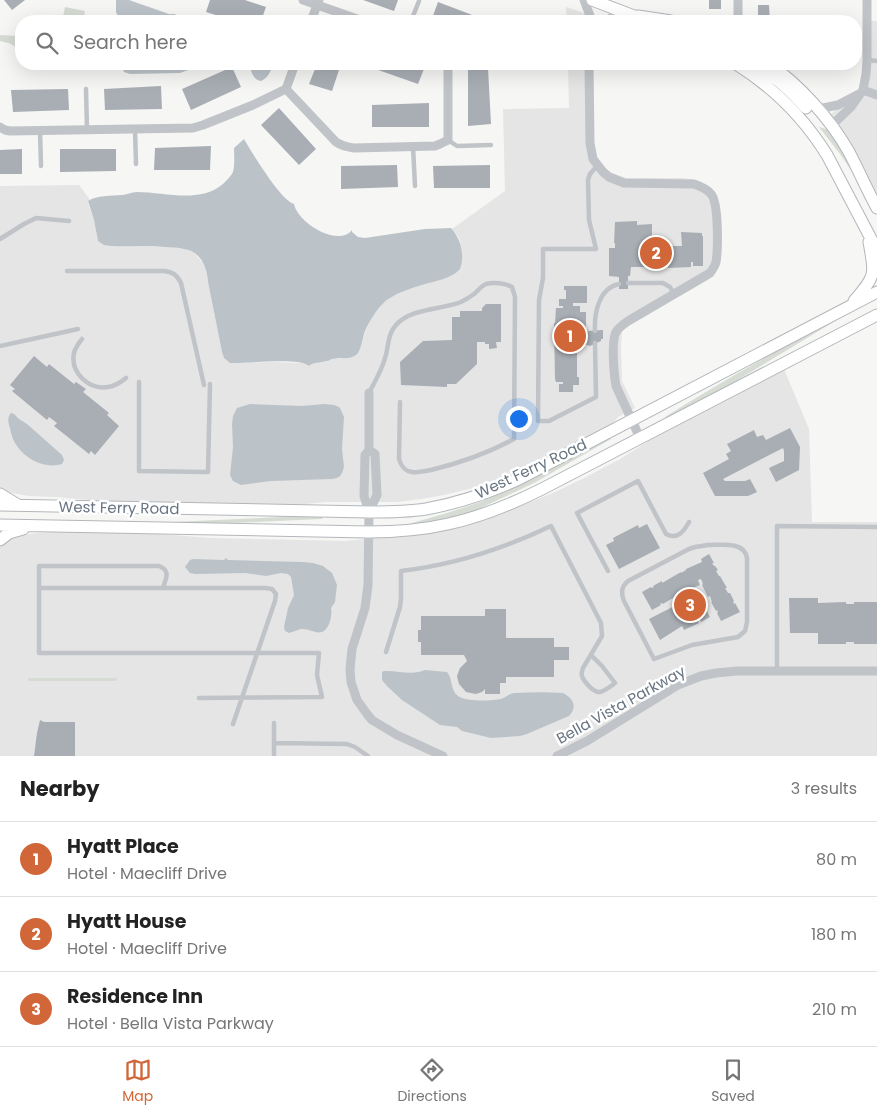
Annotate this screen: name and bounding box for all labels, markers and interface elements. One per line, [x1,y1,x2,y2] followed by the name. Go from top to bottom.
[15,15,862,70] search box
[33,29,61,57] icon: search
[73,29,187,56] text: Search here
[640,234,672,272] pin: 2
[554,317,586,355] pin: 1
[506,406,532,432] your location
[472,434,590,504] street label: West Ferry Road
[58,496,180,519] street label: West Ferry Road
[674,586,706,624] pin: 3
[553,660,689,749] street label: Bella Vista Parkway
[20,774,100,803] text: Nearby
[791,777,857,800] text: 3 results
[67,833,179,860] text: Hyatt Place
[33,848,39,871] text: 1
[816,848,857,871] text: 80 m
[67,862,227,885] text: Hotel · Maecliff Drive
[67,908,186,935] text: Hyatt House
[31,923,41,946] text: 2
[811,923,857,946] text: 180 m
[67,937,227,960] text: Hotel · Maecliff Drive
[67,983,203,1010] text: Residence Inn
[31,998,41,1021] text: 3
[812,998,857,1021] text: 210 m
[67,1012,274,1035] text: Hotel · Bella Vista Parkway
[122,1056,153,1107] tab: Map
[397,1056,467,1107] tab: Directions
[711,1056,755,1107] tab: Saved

